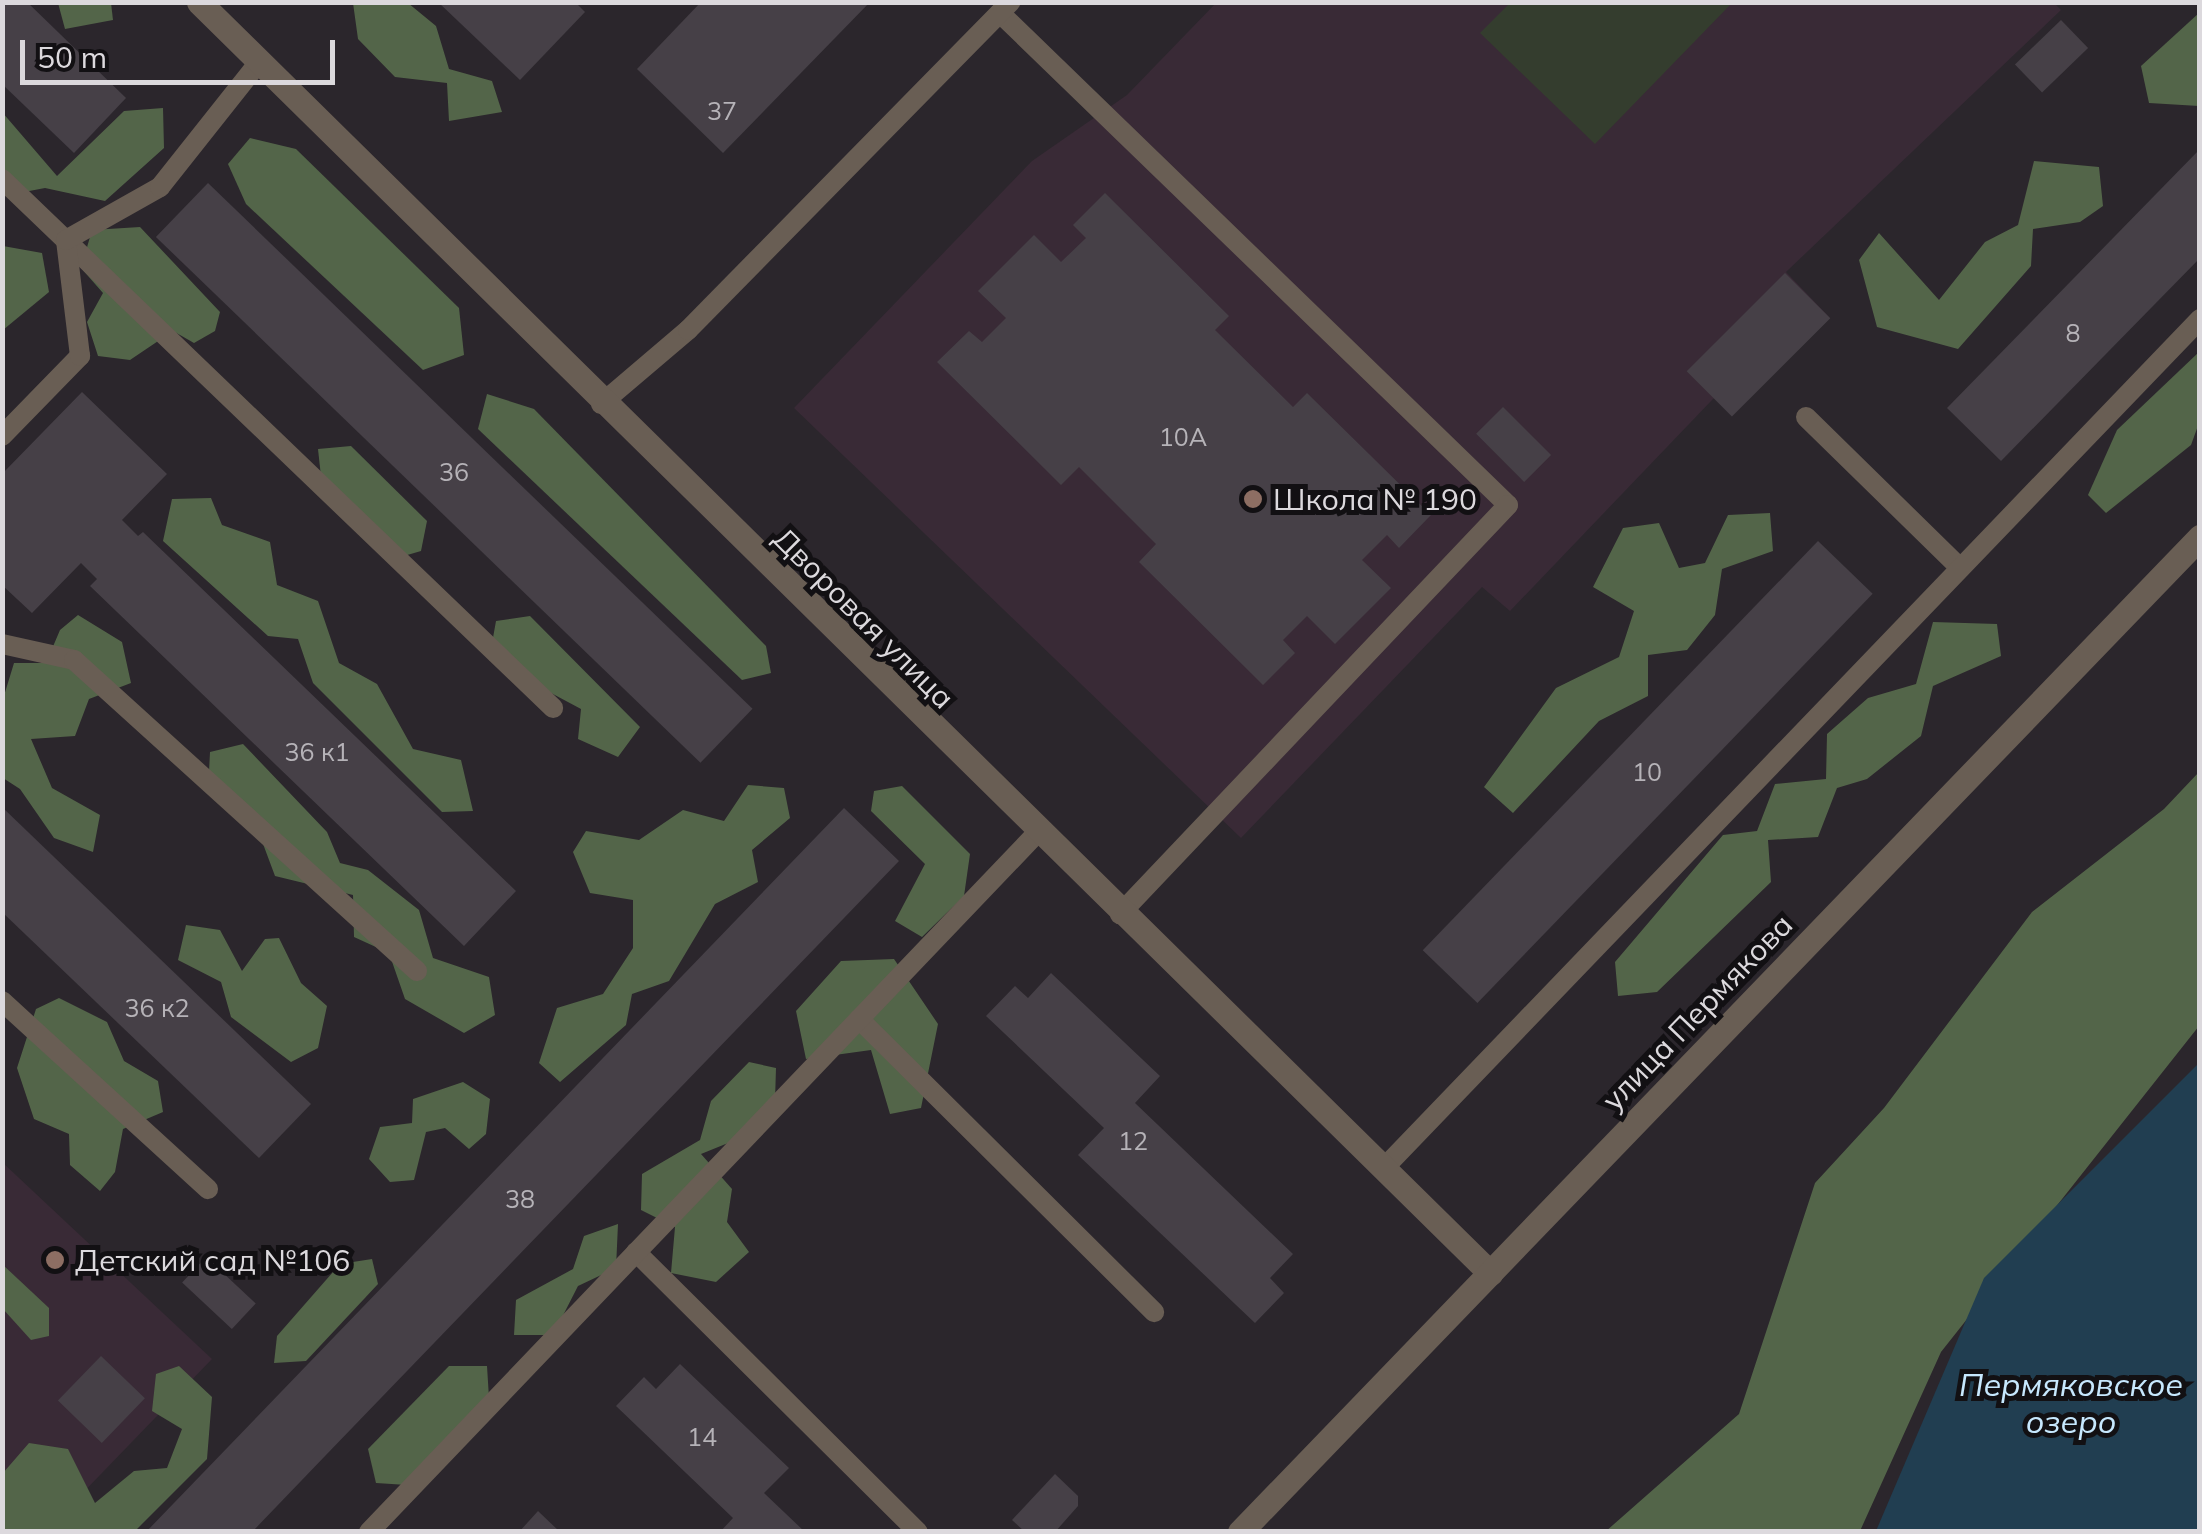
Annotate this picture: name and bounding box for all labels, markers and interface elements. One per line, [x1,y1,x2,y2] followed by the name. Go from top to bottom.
[25,20,340,82] scale bar
[37,38,107,76] text: 50 m
[707,96,737,126] house number: 37
[2066,318,2080,348] house number: 8
[1159,422,1207,452] house number: 10А
[439,457,469,487] house number: 36
[1273,481,1477,517] place label: Школа № 190
[1242,488,1264,510] marker: Школа № 190
[766,520,962,716] street label: Дворовая улица
[285,737,349,767] house number: 36 к1
[1632,757,1662,787] house number: 10
[1594,907,1800,1117] street label: улица Пермякова
[125,993,189,1023] house number: 36 к2
[1118,1126,1148,1156] house number: 12
[505,1184,535,1214] house number: 38
[75,1242,350,1278] place label: Детский сад №106
[44,1249,66,1271] marker: Детский сад №106
[1959,1366,2183,1441] water label: Пермяковское озеро
[687,1422,717,1452] house number: 14

